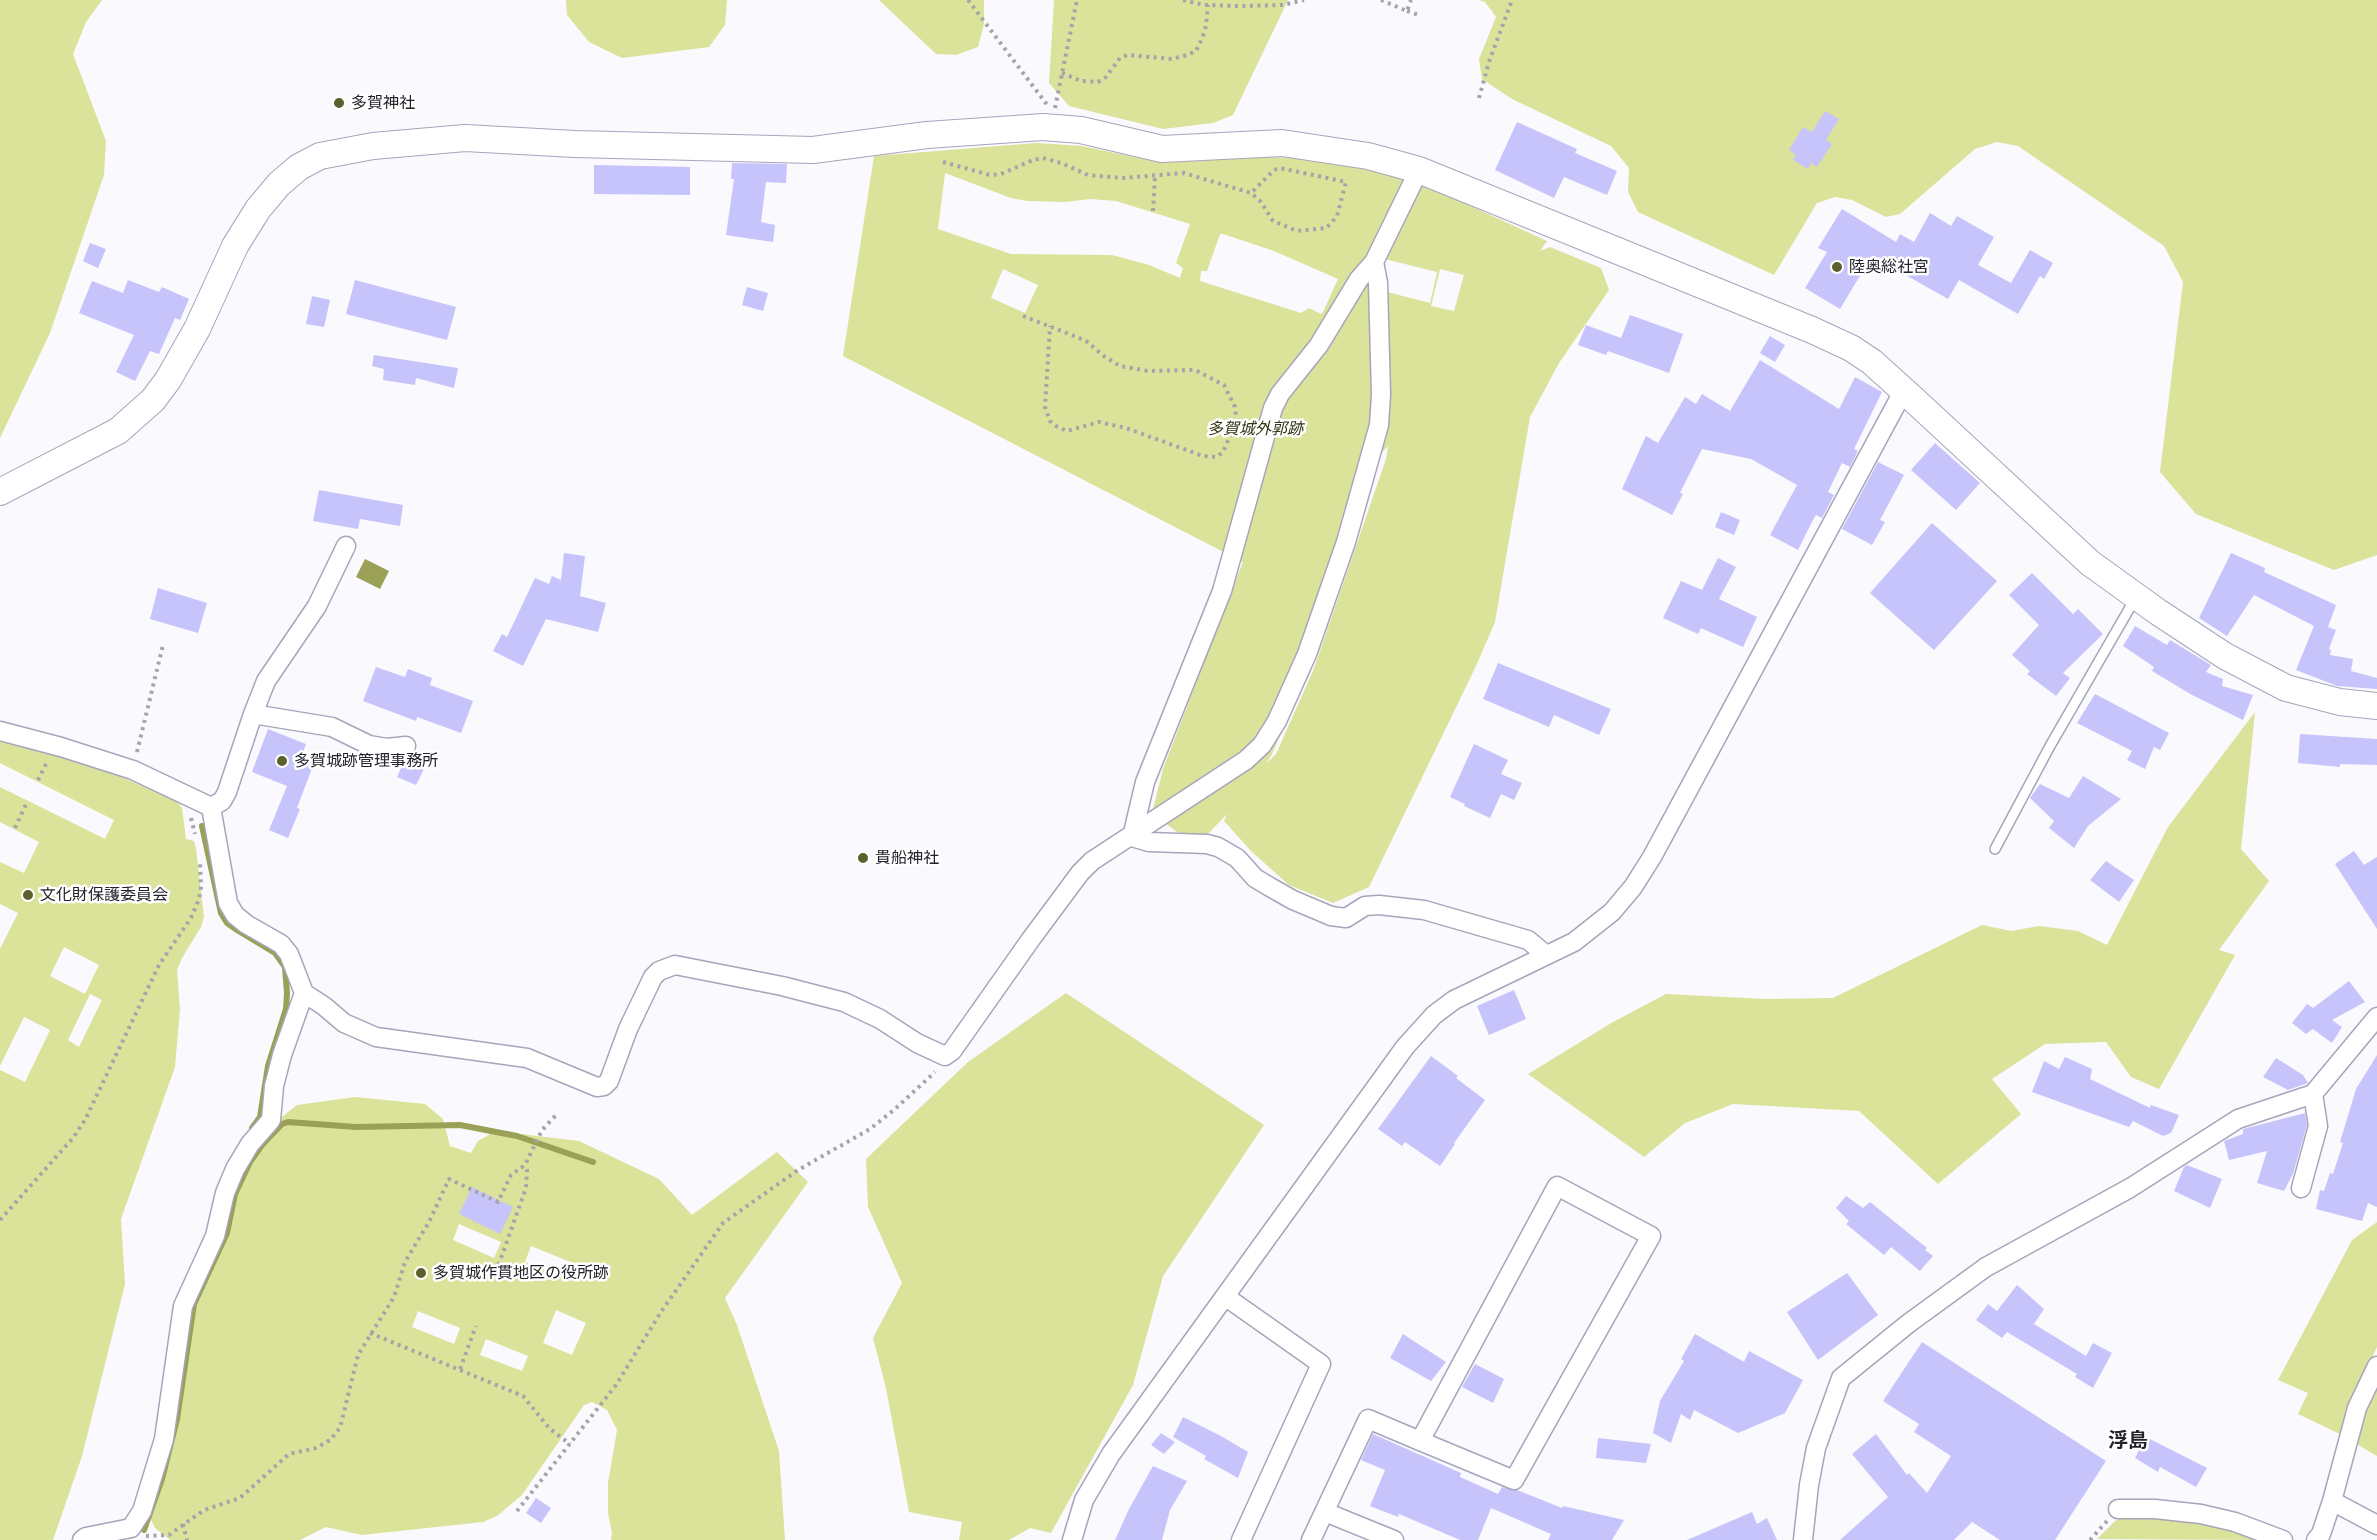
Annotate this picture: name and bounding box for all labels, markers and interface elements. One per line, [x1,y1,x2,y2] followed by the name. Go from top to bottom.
[351,93,415,113] place label: 多賀神社
[332,96,346,110] marker: 多賀神社
[1849,257,1929,277] place label: 陸奥総社宮
[1830,260,1844,274] marker: 陸奥総社宮
[1207,419,1303,439] park label: 多賀城外郭跡
[294,751,438,771] place label: 多賀城跡管理事務所
[275,754,289,768] marker: 多賀城跡管理事務所
[875,848,939,868] place label: 貴船神社
[856,851,870,865] marker: 貴船神社
[40,885,168,905] place label: 文化財保護委員会
[21,888,35,902] marker: 文化財保護委員会
[433,1263,609,1283] place label: 多賀城作貫地区の役所跡
[414,1266,428,1280] marker: 多賀城作貫地区の役所跡
[2108,1429,2148,1453] district label: 浮島

